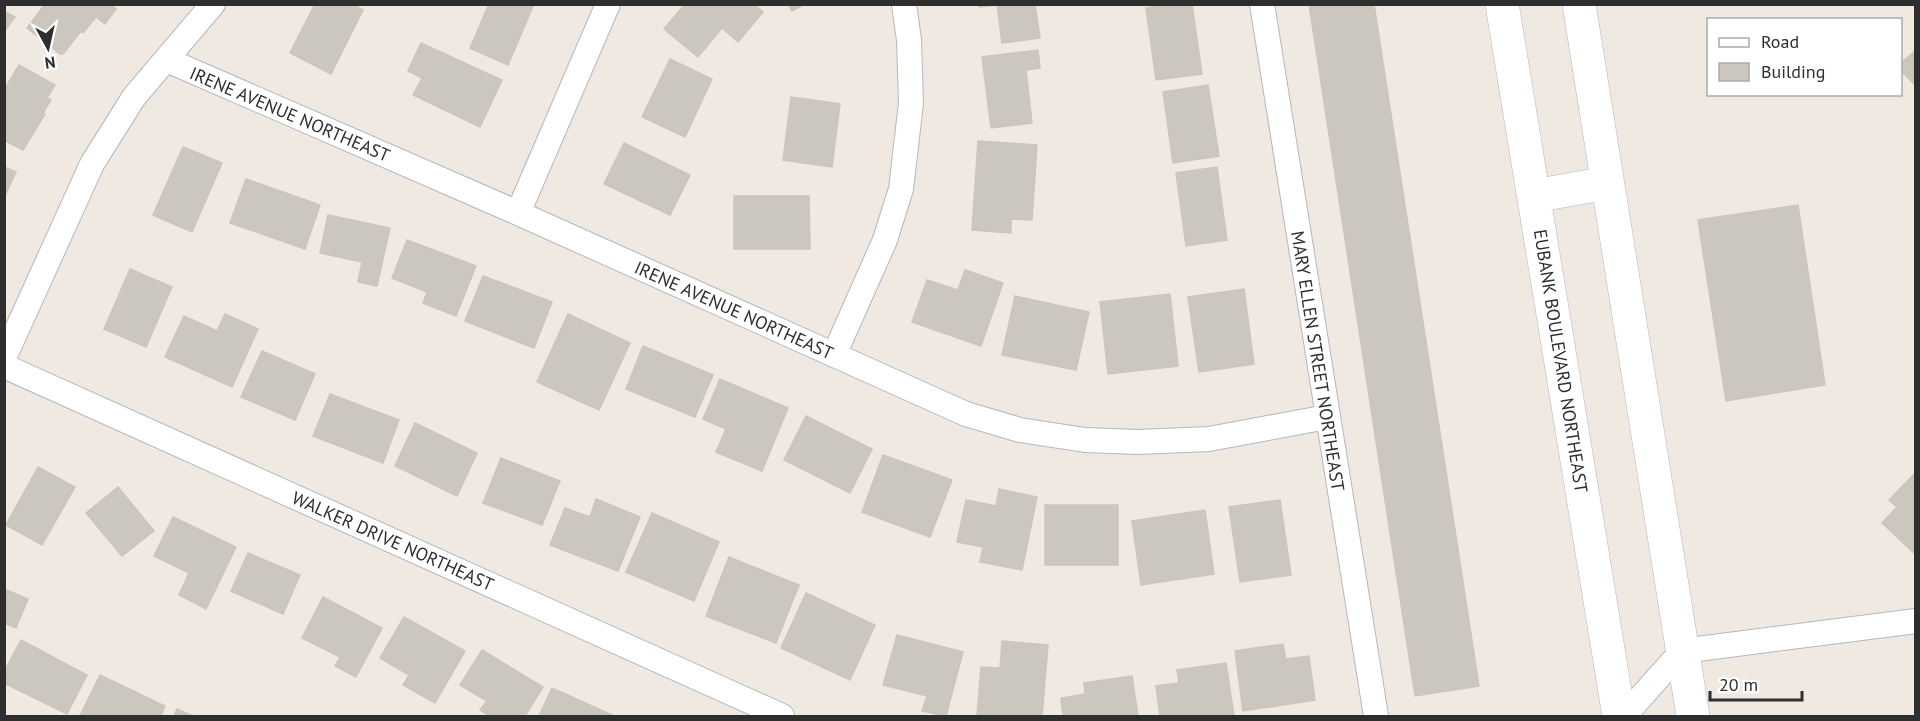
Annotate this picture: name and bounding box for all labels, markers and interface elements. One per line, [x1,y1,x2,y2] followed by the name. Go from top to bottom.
[18,18,78,78] north arrow
[1707,18,1902,96] legend
[1761,30,1799,53] text: Road
[43,52,57,73] text: N
[1761,60,1825,83] text: Building
[186,61,394,167] street label: IRENE AVENUE NORTHEAST
[1529,228,1593,494] street label: EUBANK BOULEVARD NORTHEAST
[1286,229,1350,493] street label: MARY ELLEN STREET NORTHEAST
[631,256,837,364] street label: IRENE AVENUE NORTHEAST
[288,486,498,596] street label: WALKER DRIVE NORTHEAST
[1710,664,1802,702] scale bar
[1719,673,1758,696] text: 20 m

